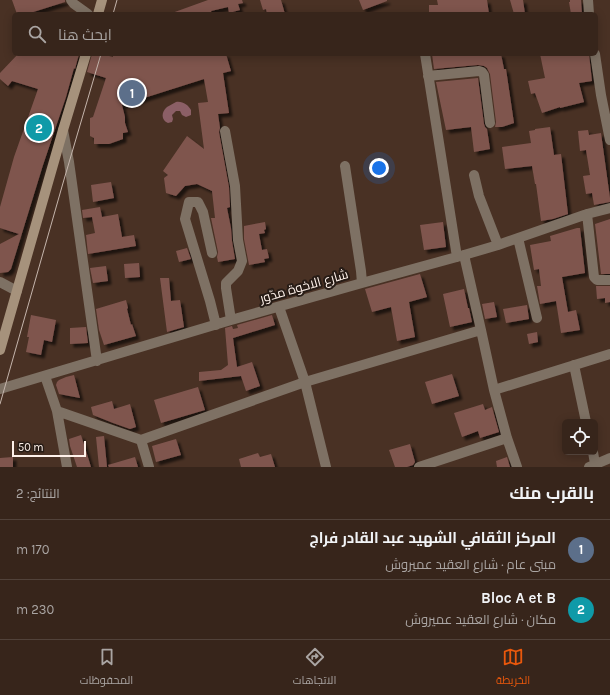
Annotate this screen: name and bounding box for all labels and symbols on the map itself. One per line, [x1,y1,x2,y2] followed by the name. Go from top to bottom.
[119,78,145,108] pin: 1
[26,113,52,143] pin: 2
[369,158,389,178] your location
[257,266,350,307] street label: شارع الاخوة مدّور
[12,439,86,458] scale bar

